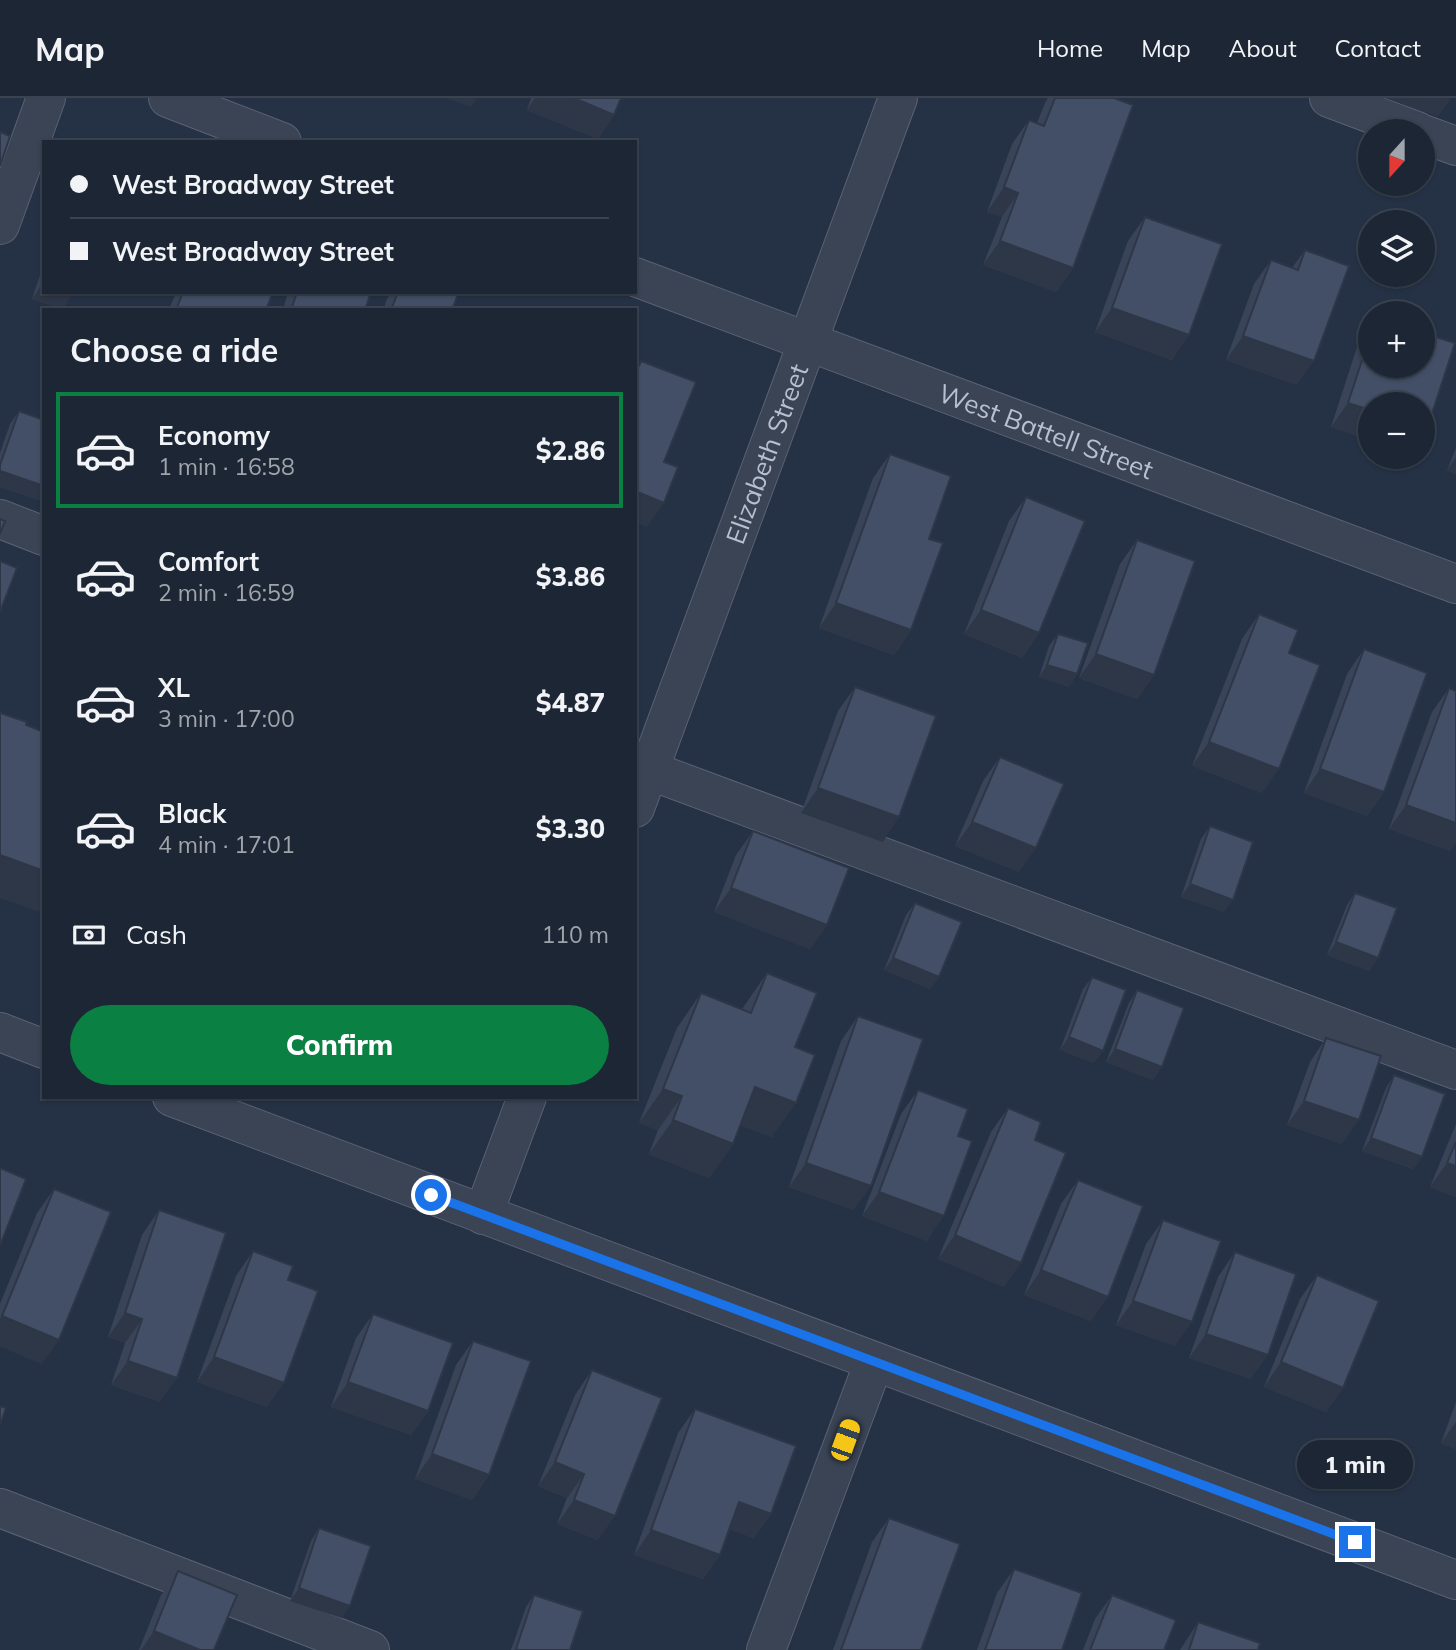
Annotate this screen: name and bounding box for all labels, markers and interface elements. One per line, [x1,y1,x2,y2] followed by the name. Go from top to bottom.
[35,28,105,69] text: Map
[1037,33,1103,63] text: Home
[1141,33,1191,63] text: Map
[1229,33,1297,63] text: About
[1335,33,1421,63] text: Contact
[1358,119,1435,196] north arrow
[1358,119,1435,469] map controls
[112,168,394,201] text: West Broadway Street
[1358,210,1435,287] button: layers
[112,235,394,268] text: West Broadway Street
[1358,301,1435,378] button: +
[70,330,278,370] text: Choose a ride
[718,359,815,548] street label: Elizabeth Street
[934,376,1158,486] street label: West Battell Street
[1358,392,1435,469] button: −
[74,419,137,482] icon: car
[158,419,270,452] text: Economy
[536,434,605,467] text: $2.86
[158,452,295,481] text: 1 min · 16:58
[74,545,137,608] icon: car
[158,545,259,578] text: Comfort
[536,560,605,593] text: $3.86
[158,578,295,607] text: 2 min · 16:59
[74,671,137,734] icon: car
[158,671,190,704] text: XL
[536,686,605,719] text: $4.87
[158,704,295,733] text: 3 min · 17:00
[74,797,137,860] icon: car
[158,797,226,830] text: Black
[536,812,605,845] text: $3.30
[158,830,295,859] text: 4 min · 17:01
[70,916,108,954] icon: cash
[126,918,187,951] text: Cash
[541,920,609,949] text: 110 m
[70,1005,609,1085] button: Confirm
[415,1179,447,1211] route start
[828,1417,863,1463] car
[1297,1440,1413,1490] callout: 1 min
[1324,1450,1386,1479] text: 1 min
[1339,1526,1371,1558] route end

